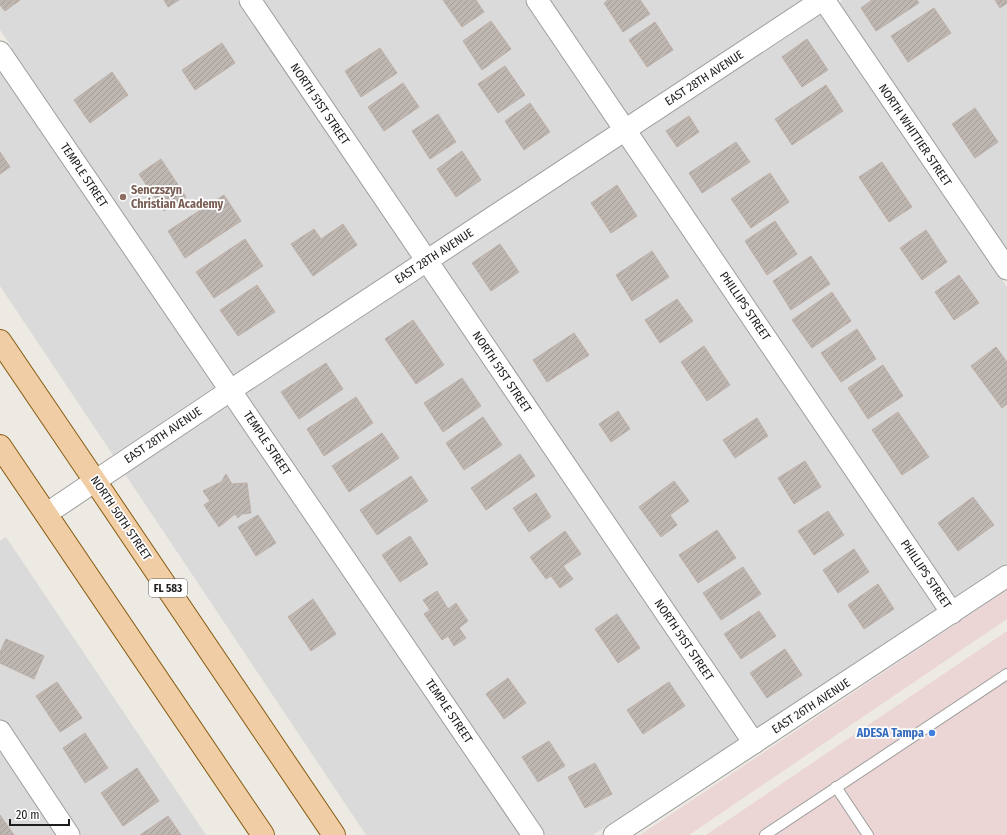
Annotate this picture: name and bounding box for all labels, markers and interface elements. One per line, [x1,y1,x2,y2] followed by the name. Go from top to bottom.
[662,47,746,109] street label: EAST 28TH AVENUE
[288,61,353,148] street label: NORTH 51ST STREET
[876,81,955,189] street label: NORTH WHITTIER STREET
[57,140,111,210] street label: TEMPLE STREET
[131,183,224,211] place label: Senczszyn Christian Academy
[118,192,128,202] marker: Senczszyn Christian Academy
[392,225,476,287] street label: EAST 28TH AVENUE
[717,269,773,343] street label: PHILLIPS STREET
[470,329,535,416] street label: NORTH 51ST STREET
[122,404,205,466] street label: EAST 28TH AVENUE
[240,408,294,478] street label: TEMPLE STREET
[88,473,155,563] street label: NORTH 50TH STREET
[898,537,954,611] street label: PHILLIPS STREET
[149,579,187,597] road number: FL 583
[652,597,717,684] street label: NORTH 51ST STREET
[769,675,853,736] street label: EAST 26TH AVENUE
[422,676,476,746] street label: TEMPLE STREET
[856,726,924,740] place label: ADESA Tampa
[927,728,937,738] marker: ADESA Tampa
[10,801,69,827] scale bar
[16,808,40,822] text: 20 m

